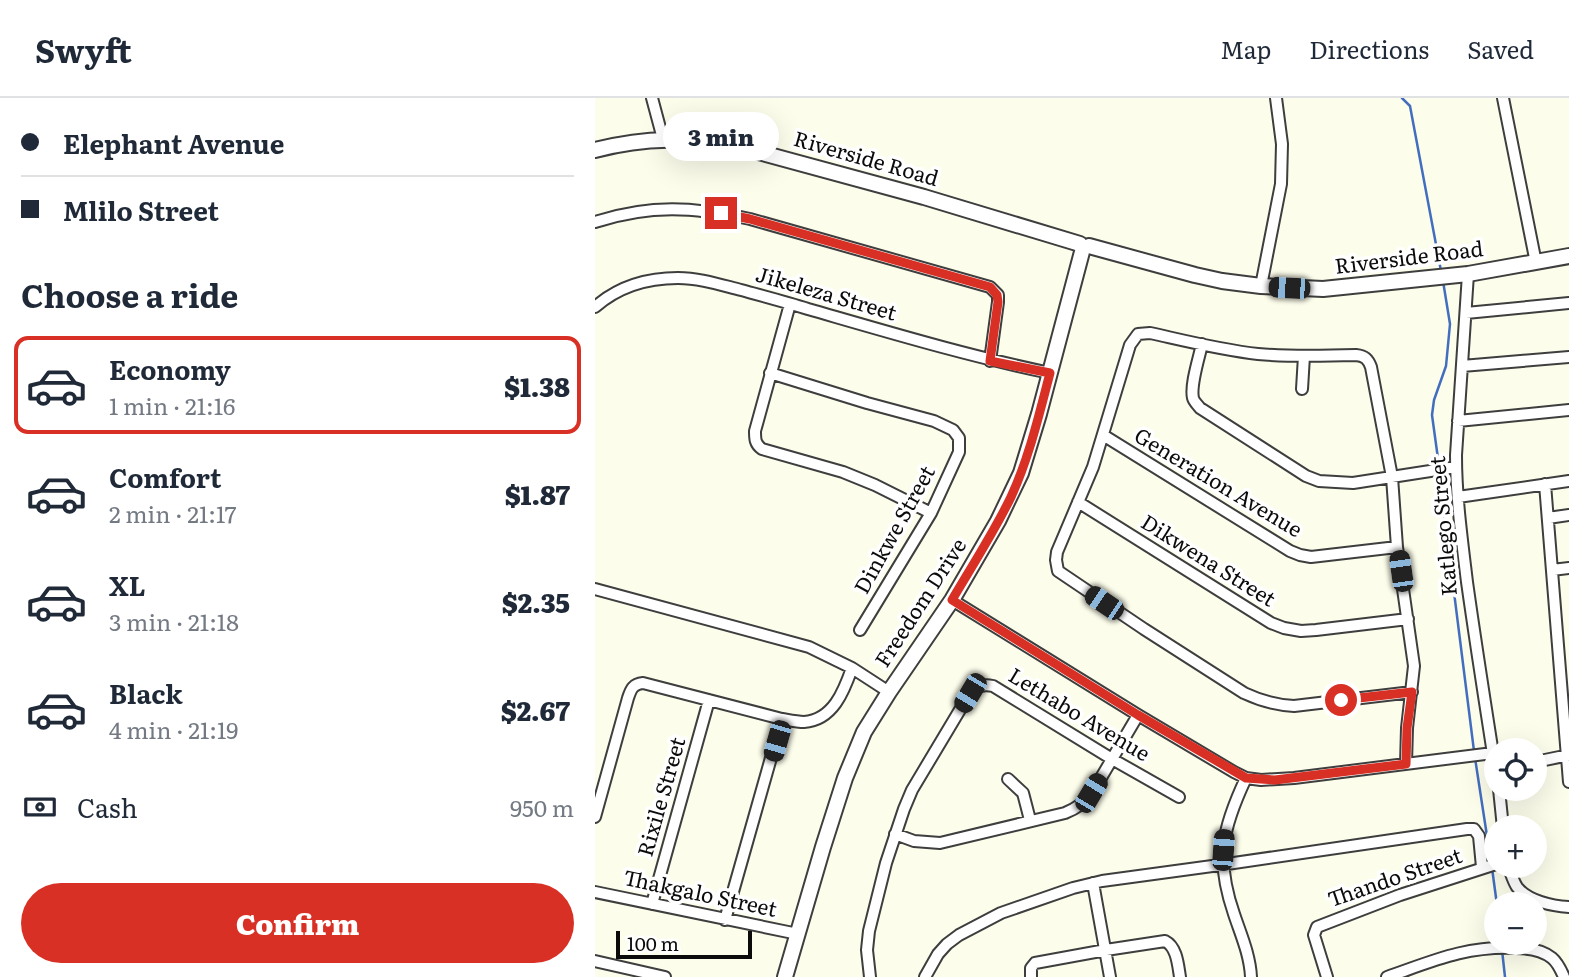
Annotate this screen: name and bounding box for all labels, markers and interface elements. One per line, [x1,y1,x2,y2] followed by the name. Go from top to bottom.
[35,24,132,73] text: Swyft
[1220,31,1271,66] text: Map
[1309,31,1429,66] text: Directions
[1467,31,1534,66] text: Saved
[663,111,779,160] callout: 3 min
[688,119,754,153] text: 3 min
[791,121,943,192] street label: Riverside Road
[63,123,285,162] text: Elephant Avenue
[63,190,219,229] text: Mlilo Street
[705,197,737,229] route end
[1333,231,1485,280] street label: Riverside Road
[753,257,901,327] street label: Jikeleza Street
[21,270,238,318] text: Choose a ride
[1268,276,1311,300] car
[109,349,231,388] text: Economy
[25,354,88,417] icon: car
[504,366,570,405] text: $1.38
[109,388,235,422] text: 1 min · 21:16
[1129,418,1309,543] street label: Generation Avenue
[1420,454,1463,597] street label: Katlego Street
[109,457,221,496] text: Comfort
[845,459,941,599] street label: Dinkwe Street
[25,462,88,525] icon: car
[505,474,570,513] text: $1.87
[109,496,236,530] text: 2 min · 21:17
[1136,505,1283,613] street label: Dikwena Street
[865,531,972,672] street label: Freedom Drive
[1388,549,1415,593] car
[109,565,146,604] text: XL
[25,570,88,633] icon: car
[502,582,570,621] text: $2.35
[1081,583,1128,623] car
[109,604,239,638] text: 3 min · 21:18
[1004,658,1157,767] street label: Lethabo Avenue
[951,670,990,716] car
[109,673,183,712] text: Black
[25,678,88,741] icon: car
[1325,684,1357,716] route start
[501,690,570,729] text: $2.67
[109,712,238,746] text: 4 min · 21:19
[762,718,793,764] car
[628,732,692,860] street label: Rixile Street
[1484,738,1547,955] map controls
[1484,738,1547,801] button: locate
[1072,770,1111,816] car
[77,787,138,826] text: Cash
[21,788,59,826] icon: cash
[510,790,574,824] text: 950 m
[1484,815,1547,878] button: +
[1212,828,1235,872] car
[1323,838,1466,913] street label: Thando Street
[621,860,781,923] street label: Thakgalo Street
[21,883,574,963] button: Confirm
[1484,892,1547,955] button: −
[616,928,753,960] scale bar
[627,929,679,957] text: 100 m

